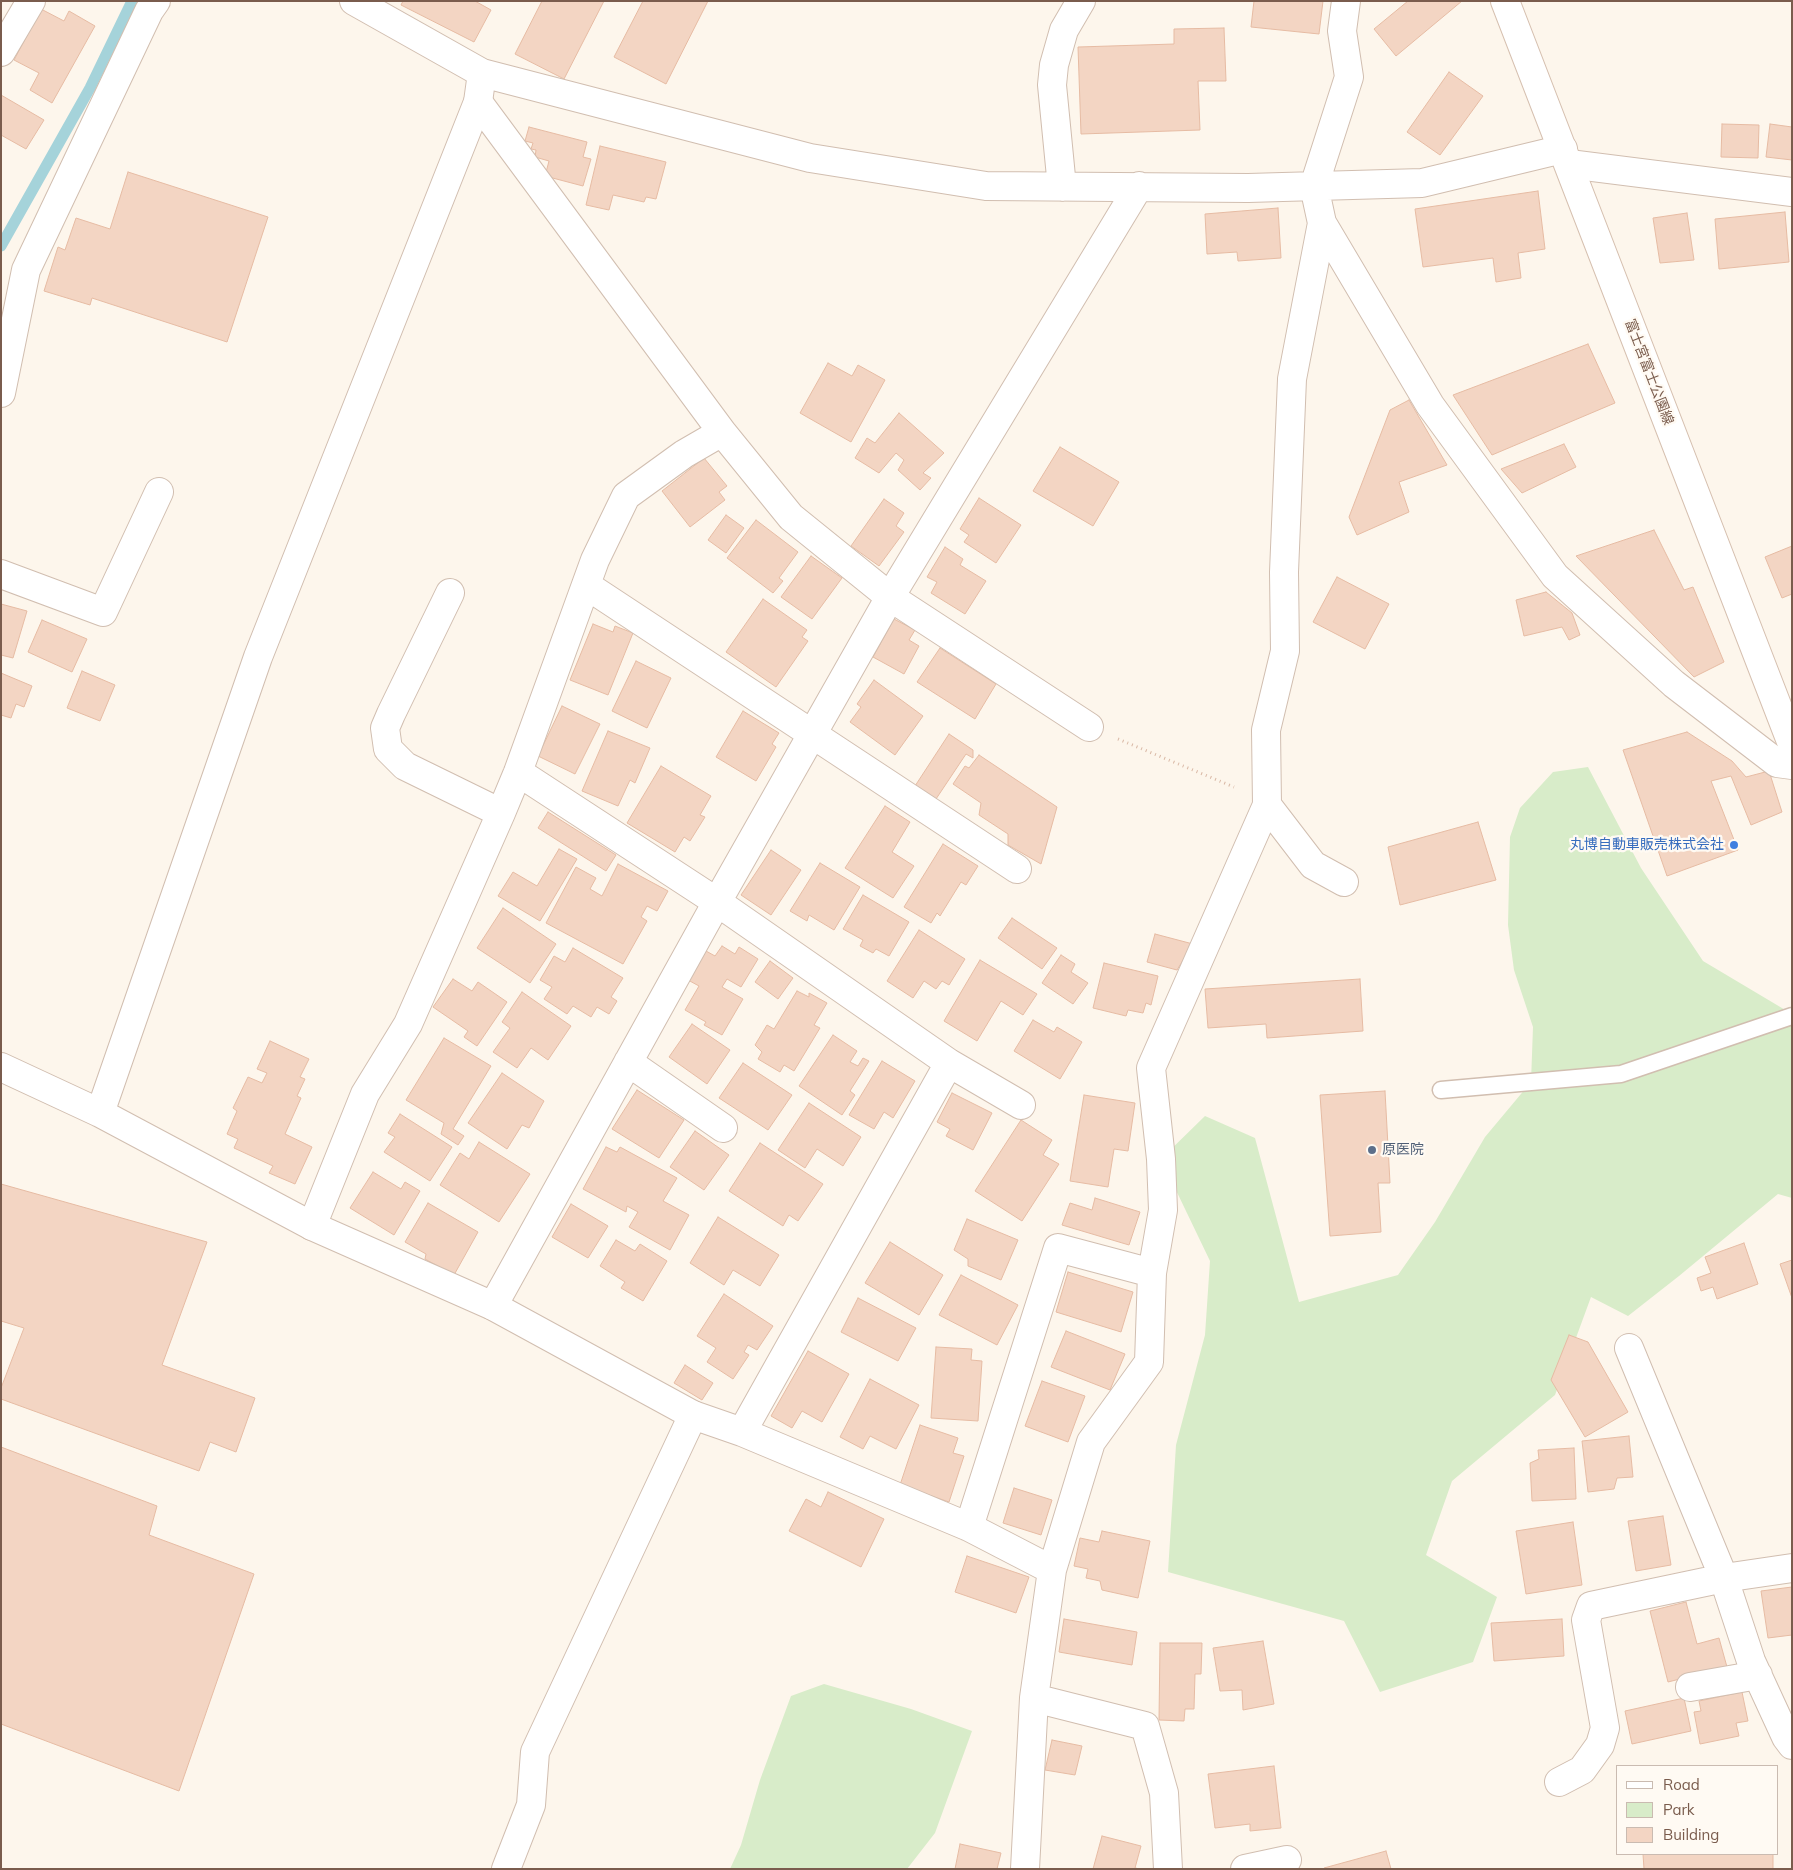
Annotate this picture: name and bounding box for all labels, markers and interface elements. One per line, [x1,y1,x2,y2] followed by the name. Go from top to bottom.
[1621,317,1677,427] street label: 富士宮富士公園線
[1570,837,1724,853] place label: 丸博自動車販売株式会社
[1728,839,1740,851] marker: 丸博自動車販売株式会社
[1382,1142,1424,1158] place label: 原医院
[1366,1144,1378,1156] marker: 原医院
[1616,1765,1778,1855] legend
[1663,1775,1700,1794] text: Road
[1663,1800,1695,1819] text: Park
[1663,1825,1719,1844] text: Building

